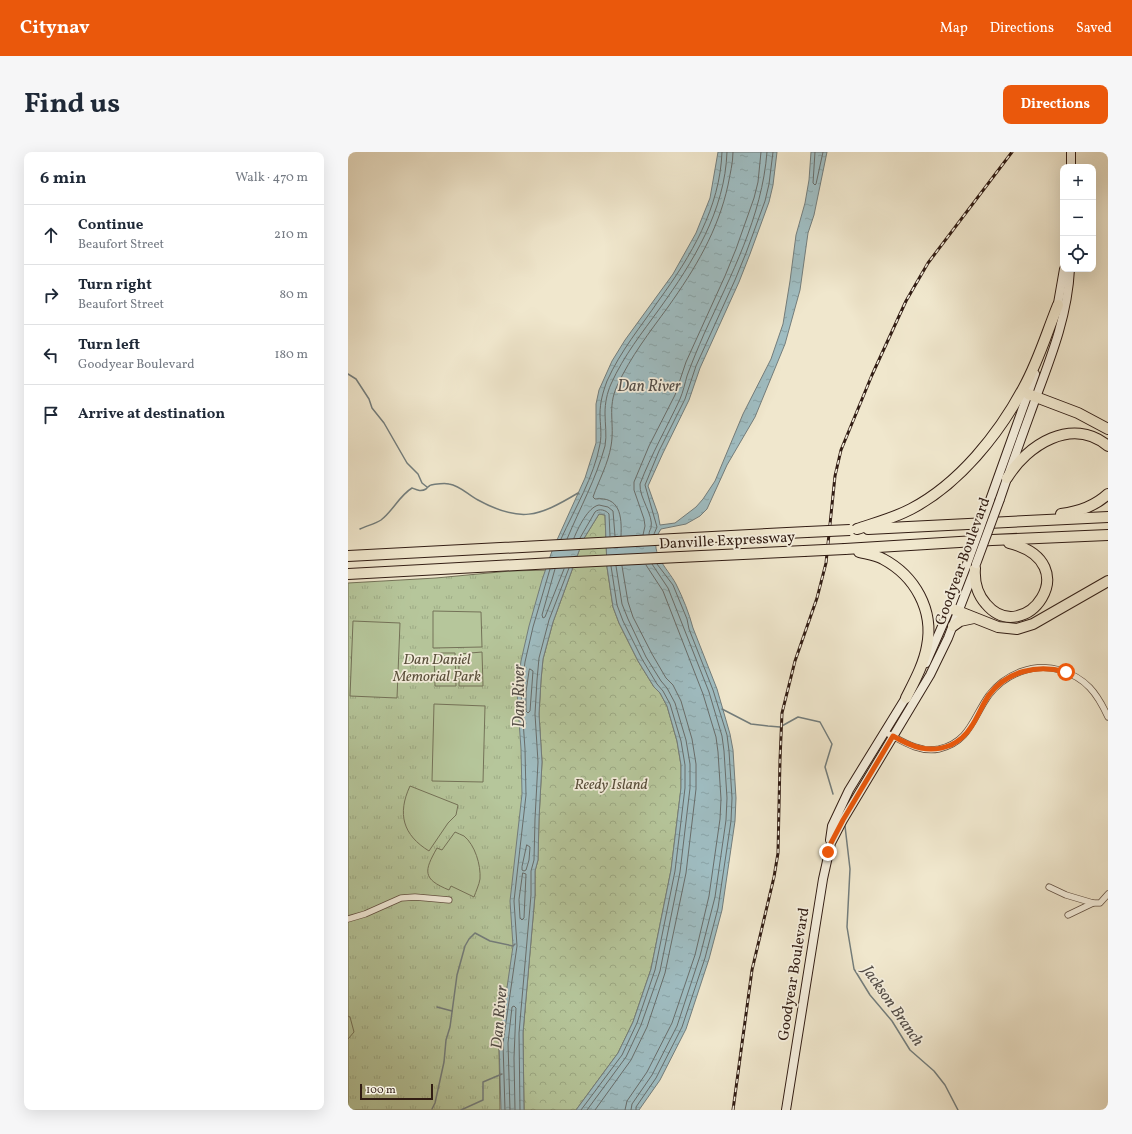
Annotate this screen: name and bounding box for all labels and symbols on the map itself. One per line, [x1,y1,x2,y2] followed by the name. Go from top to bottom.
[617,376,682,398] water label: Dan River
[931,495,996,628] street label: Goodyear Boulevard
[658,527,796,556] street label: Danville Expressway
[392,650,481,688] park label: Dan Daniel Memorial Park
[509,663,531,728] water label: Dan River
[1057,663,1075,681] route start
[574,775,648,796] park label: Reedy Island
[819,843,837,861] route end
[774,906,815,1042] street label: Goodyear Boulevard
[855,960,928,1051] water label: Jackson Branch
[486,984,514,1050] water label: Dan River
[360,1082,433,1101] scale bar

